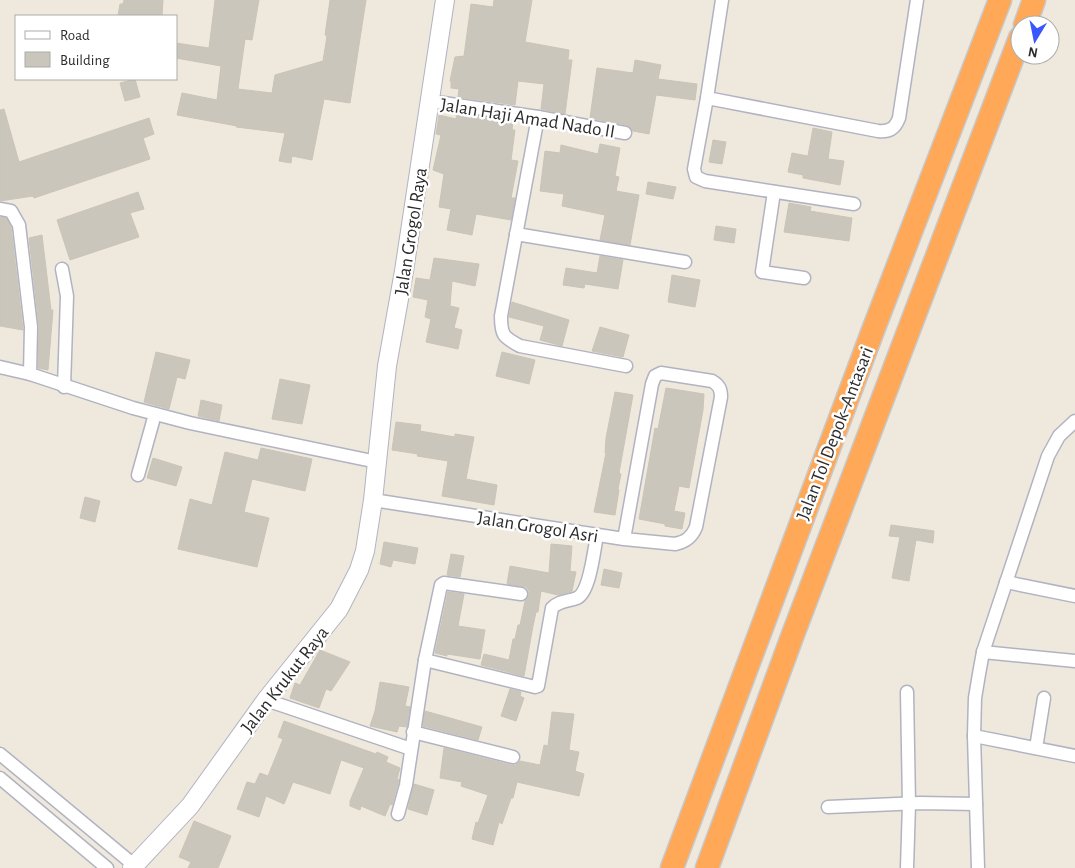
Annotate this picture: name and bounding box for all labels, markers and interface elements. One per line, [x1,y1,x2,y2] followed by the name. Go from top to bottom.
[15,15,178,80] legend
[1010,15,1060,65] north arrow
[60,28,90,43] text: Road
[1027,44,1039,60] text: N
[60,53,110,68] text: Building
[439,95,616,142] street label: Jalan Haji Amad Nado II
[392,166,431,296] street label: Jalan Grogol Raya
[794,344,877,523] street label: Jalan Tol Depok–Antasari
[476,509,600,546] street label: Jalan Grogol Asri
[238,623,333,737] street label: Jalan Krukut Raya

